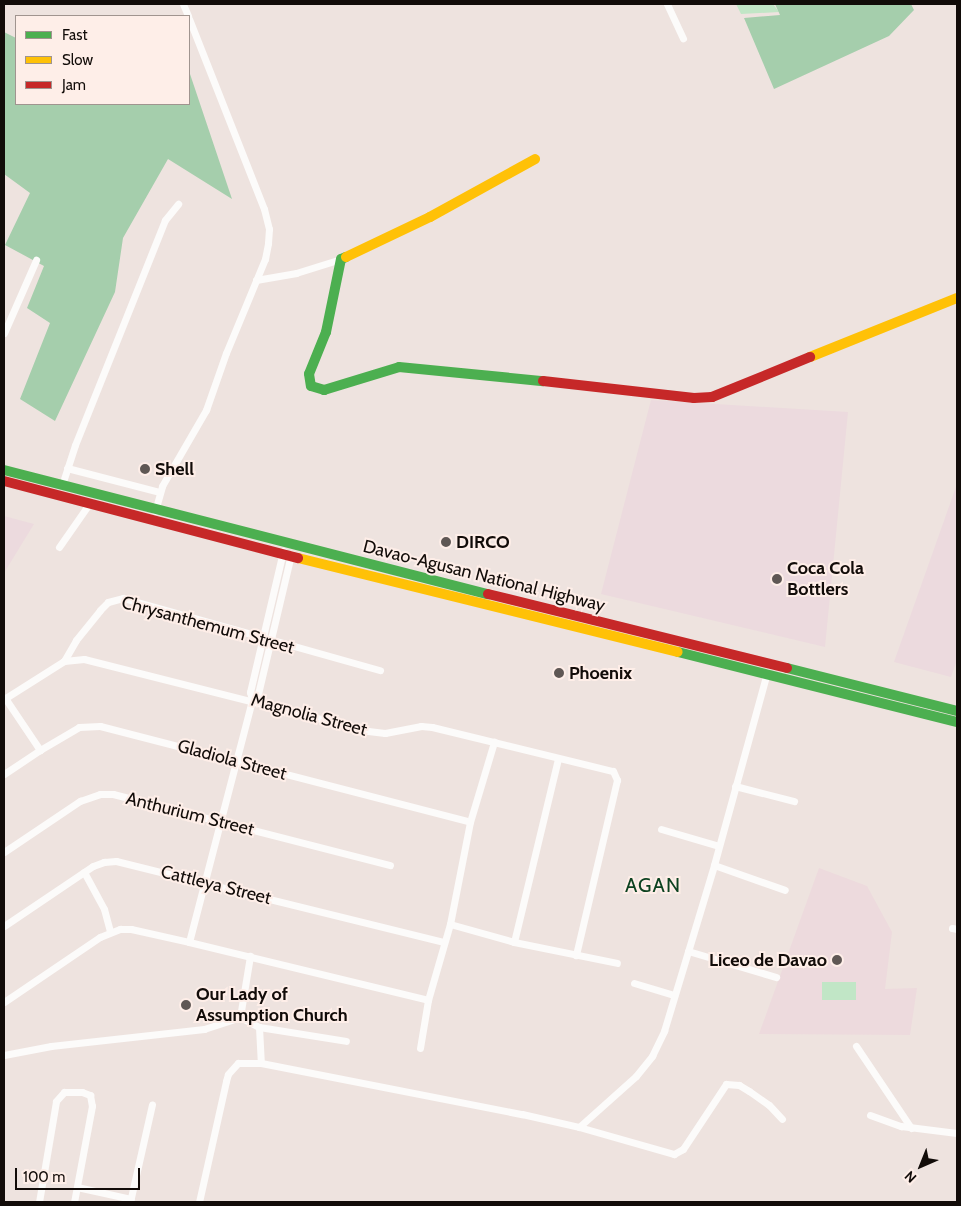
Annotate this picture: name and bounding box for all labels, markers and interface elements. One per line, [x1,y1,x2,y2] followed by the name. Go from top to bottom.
[15,15,190,105] legend
[62,26,87,44] text: Fast
[62,51,93,69] text: Slow
[62,76,86,94] text: Jam
[155,458,194,480] place label: Shell
[139,463,151,475] marker: Shell
[456,531,510,553] place label: DIRCO
[361,535,607,617] street label: Davao-Agusan National Highway
[440,536,452,548] marker: DIRCO
[787,558,864,600] place label: Coca Cola Bottlers
[771,573,783,585] marker: Coca Cola Bottlers
[119,592,297,658] street label: Chrysanthemum Street
[569,662,632,684] place label: Phoenix
[553,667,565,679] marker: Phoenix
[249,689,369,741] street label: Magnolia Street
[175,735,289,785] street label: Gladiola Street
[124,788,256,840] street label: Anthurium Street
[159,861,273,909] street label: Cattleya Street
[625,873,681,897] district label: AGAN
[709,949,827,971] place label: Liceo de Davao
[831,954,843,966] marker: Liceo de Davao
[196,984,348,1026] place label: Our Lady of Assumption Church
[180,999,192,1011] marker: Our Lady of Assumption Church
[896,1141,946,1191] north arrow
[18,1158,142,1190] scale bar
[901,1167,920,1187] text: N
[23,1168,65,1186] text: 100 m

